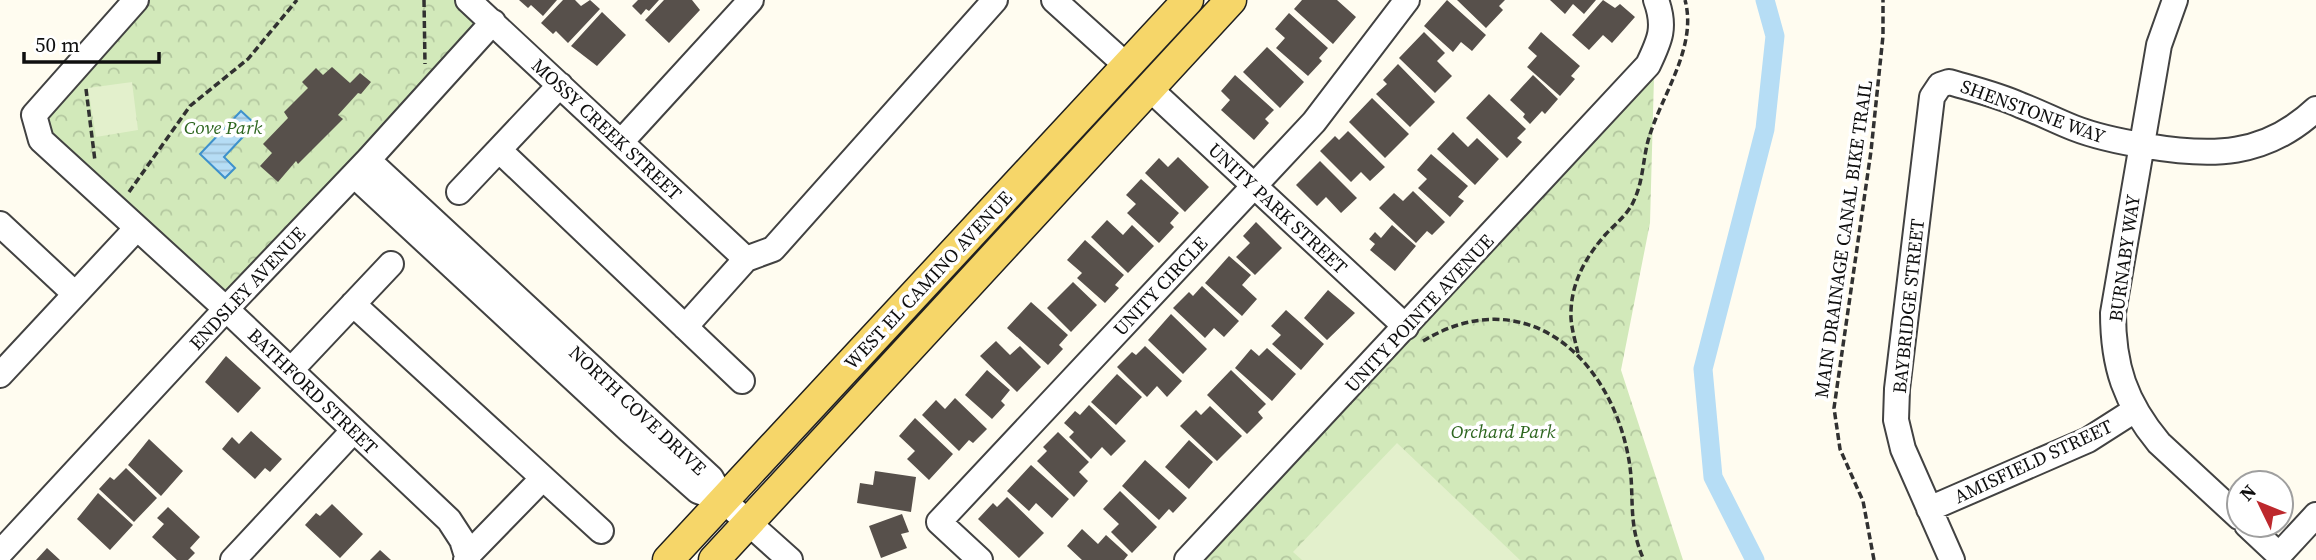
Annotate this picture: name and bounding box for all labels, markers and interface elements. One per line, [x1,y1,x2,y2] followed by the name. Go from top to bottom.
[24,21,159,65] scale bar
[35,30,80,59] text: 50 m
[526,52,688,206] street label: MOSSY CREEK STREET
[1957,73,2109,149] street label: SHENSTONE WAY
[1808,78,1878,400] street label: MAIN DRAINAGE CANAL BIKE TRAIL
[184,114,262,140] park label: Cove Park
[1203,137,1354,280] street label: UNITY PARK STREET
[838,185,1018,375] street label: WEST EL CAMINO AVENUE
[2102,193,2146,323] street label: BURNABY WAY
[1886,217,1930,395] street label: BAYBRIDGE STREET
[183,221,311,355] street label: ENDSLEY AVENUE
[1339,228,1499,398] street label: UNITY POINTE AVENUE
[1107,231,1213,341] street label: UNITY CIRCLE
[242,322,384,460] street label: BATHFORD STREET
[564,339,712,481] street label: NORTH COVE DRIVE
[1950,413,2117,509] street label: AMISFIELD STREET
[1451,418,1555,444] park label: Orchard Park
[2225,469,2295,539] north arrow
[2233,478,2262,506] text: N

